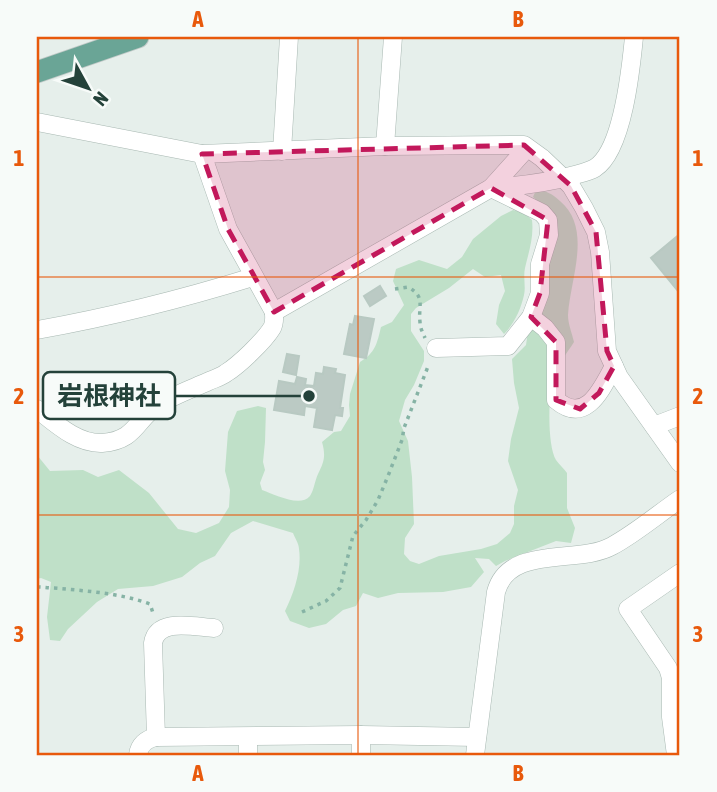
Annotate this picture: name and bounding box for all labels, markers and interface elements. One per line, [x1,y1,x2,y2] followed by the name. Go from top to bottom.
[191,6,204,32] text: A
[513,6,524,32] text: B
[52,52,122,122] north arrow
[89,88,113,110] text: N
[14,145,25,171] text: 1
[693,145,704,171] text: 1
[43,372,175,419] callout: 岩根神社
[57,381,161,411] text: 岩根神社
[14,383,24,409] text: 2
[693,383,703,409] text: 2
[14,621,24,647] text: 3
[693,621,703,647] text: 3
[191,760,204,786] text: A
[513,760,524,786] text: B

